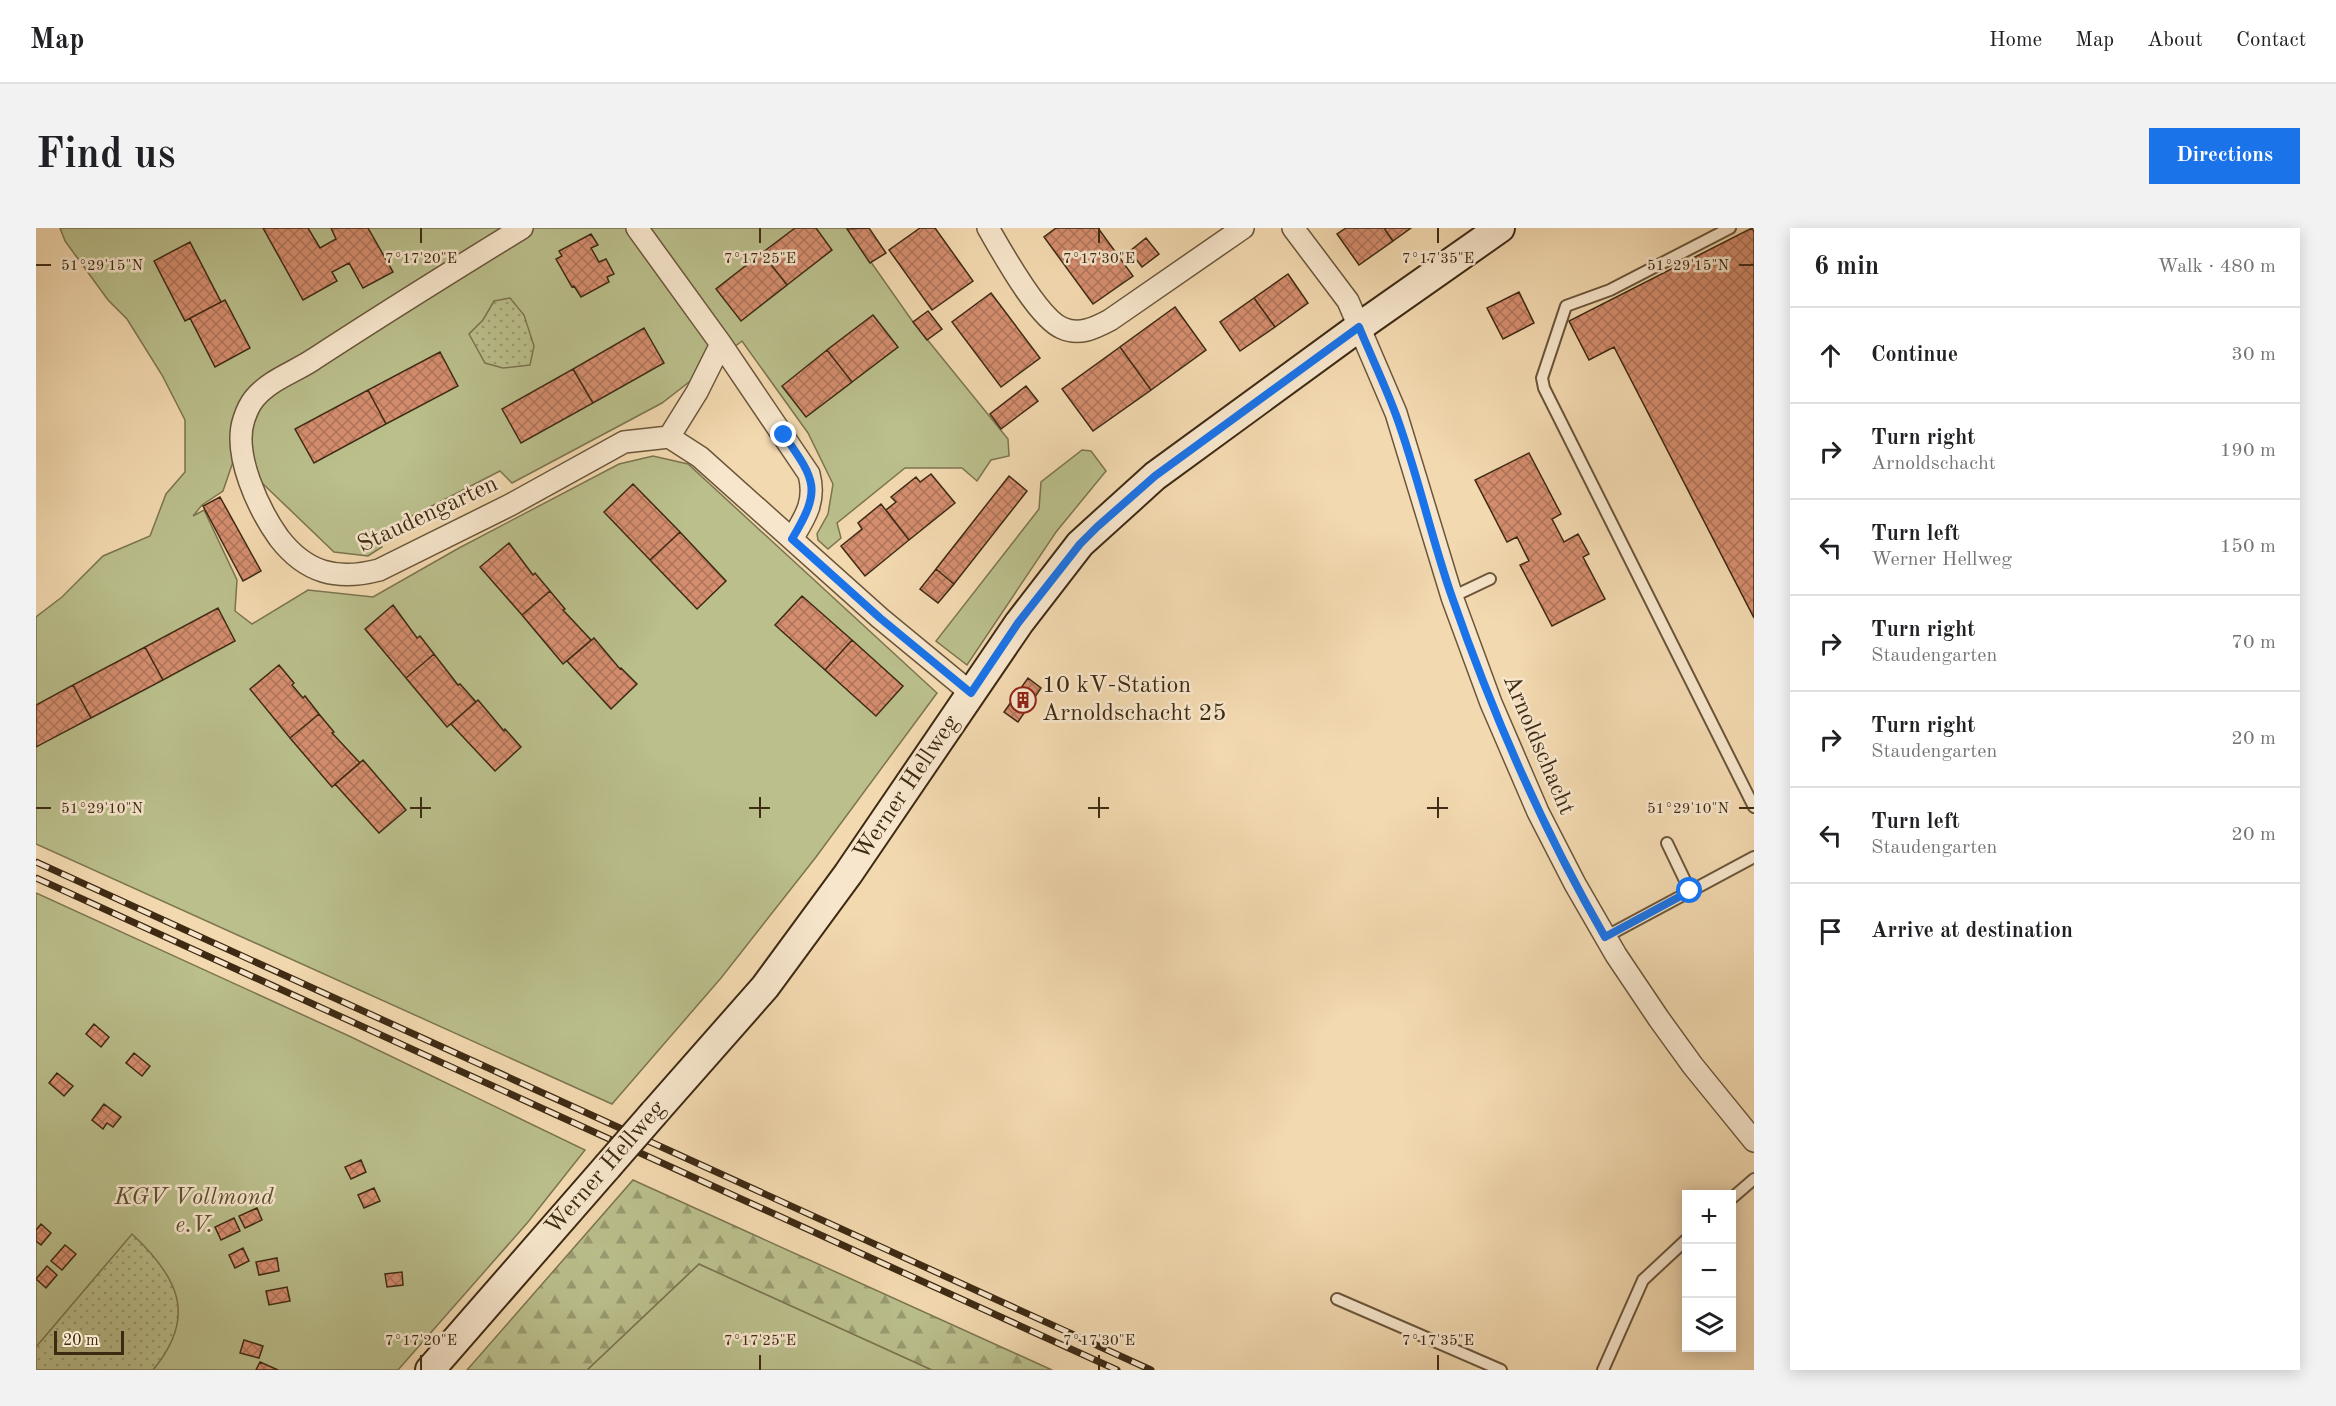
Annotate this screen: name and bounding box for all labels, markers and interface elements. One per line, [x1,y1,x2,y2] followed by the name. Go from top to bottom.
[30,27,84,55] text: Map
[1989,30,2042,51] text: Home
[2075,30,2114,51] text: Map
[2147,30,2203,51] text: About
[2236,30,2306,51] text: Contact
[2149,128,2300,184] button: Directions
[36,135,175,177] text: Find us
[385,252,457,267] text: 7°17'20"E
[724,252,796,267] text: 7°17'25"E
[1063,252,1135,267] text: 7°17'30"E
[1402,252,1474,267] text: 7°17'35"E
[1814,254,1879,280] text: 6 min
[2157,257,2276,277] text: Walk · 480 m
[61,259,143,274] text: 51°29'15"N
[1647,259,1729,274] text: 51°29'15"N
[1814,339,1847,372] icon: ahead
[1871,344,1958,366] text: Continue
[2231,345,2276,365] text: 30 m
[770,421,796,447] route end
[1871,427,1975,449] text: Turn right
[1814,435,1847,468] icon: right
[2220,441,2276,461] text: 190 m
[1871,454,1996,474] text: Arnoldschacht
[354,472,502,558] street label: Staudengarten
[1871,523,1960,545] text: Turn left
[1814,531,1847,564] icon: left
[2220,537,2276,557] text: 150 m
[1871,550,2012,570] text: Werner Hellweg
[1871,619,1975,641] text: Turn right
[1814,627,1847,660] icon: right
[2231,633,2276,653] text: 70 m
[1871,646,1997,666] text: Staudengarten
[1498,671,1578,819] street label: Arnoldschacht
[1042,674,1226,726] place label: 10 kV-Station Arnoldschacht 25
[1008,685,1038,715] building icon: 10 kV-Station Arnoldschacht 25
[850,711,964,865] street label: Werner Hellweg
[1871,715,1975,737] text: Turn right
[1814,723,1847,756] icon: right
[2231,729,2276,749] text: 20 m
[1871,742,1997,762] text: Staudengarten
[61,802,143,817] text: 51°29'10"N
[1647,802,1729,817] text: 51°29'10"N
[1871,811,1960,833] text: Turn left
[1814,819,1847,852] icon: left
[2231,825,2276,845] text: 20 m
[1871,838,1997,858] text: Staudengarten
[1676,877,1702,903] route start
[1814,915,1847,948] icon: arrive
[1871,920,2073,942] text: Arrive at destination
[541,1096,671,1240] street label: Werner Hellweg
[113,1186,274,1238] park label: KGV Vollmond e.V.
[1682,1190,1736,1352] map controls
[1682,1190,1736,1244] button: +
[1682,1244,1736,1298] button: −
[1682,1298,1736,1352] button: layers
[54,1328,124,1356] scale bar
[63,1333,99,1349] text: 20 m
[385,1334,457,1349] text: 7°17'20"E
[724,1334,796,1349] text: 7°17'25"E
[1063,1334,1135,1349] text: 7°17'30"E
[1402,1334,1474,1349] text: 7°17'35"E

